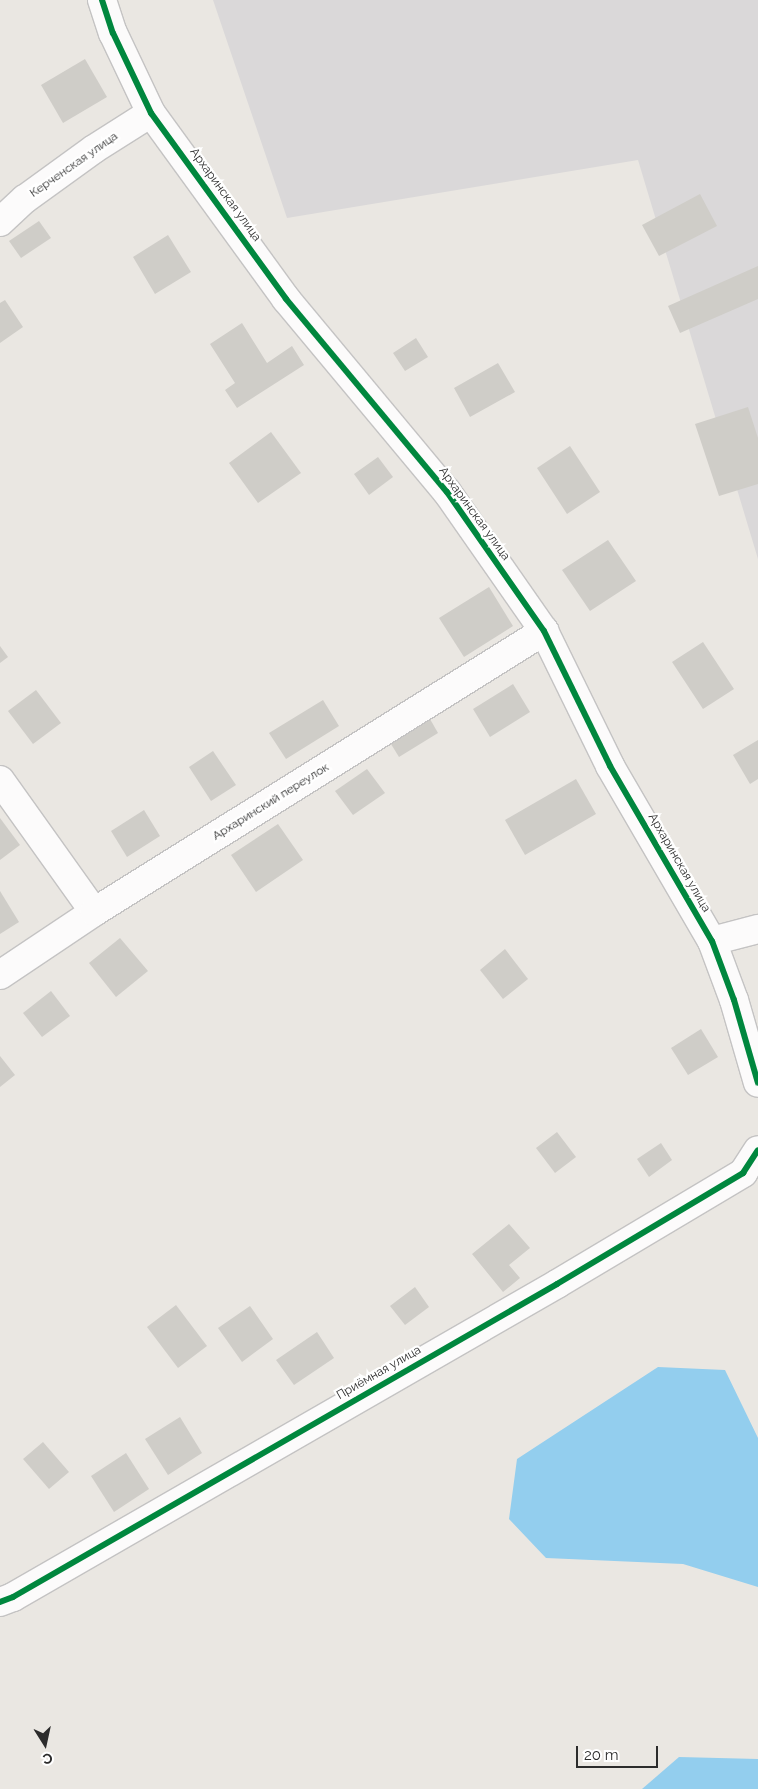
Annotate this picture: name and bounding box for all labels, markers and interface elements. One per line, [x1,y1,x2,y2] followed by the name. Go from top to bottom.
[27,129,121,201] street label: Керченская улица
[186,145,264,245] street label: Архаринская улица
[435,464,513,564] street label: Архаринская улица
[210,760,332,844] street label: Архаринский переулок
[645,811,713,915] street label: Архаринская улица
[334,1343,424,1403] street label: Приёмная улица
[20,1719,70,1769] north arrow
[578,1736,660,1768] scale bar
[584,1746,619,1764] text: 20 m
[41,1750,54,1767] text: С

